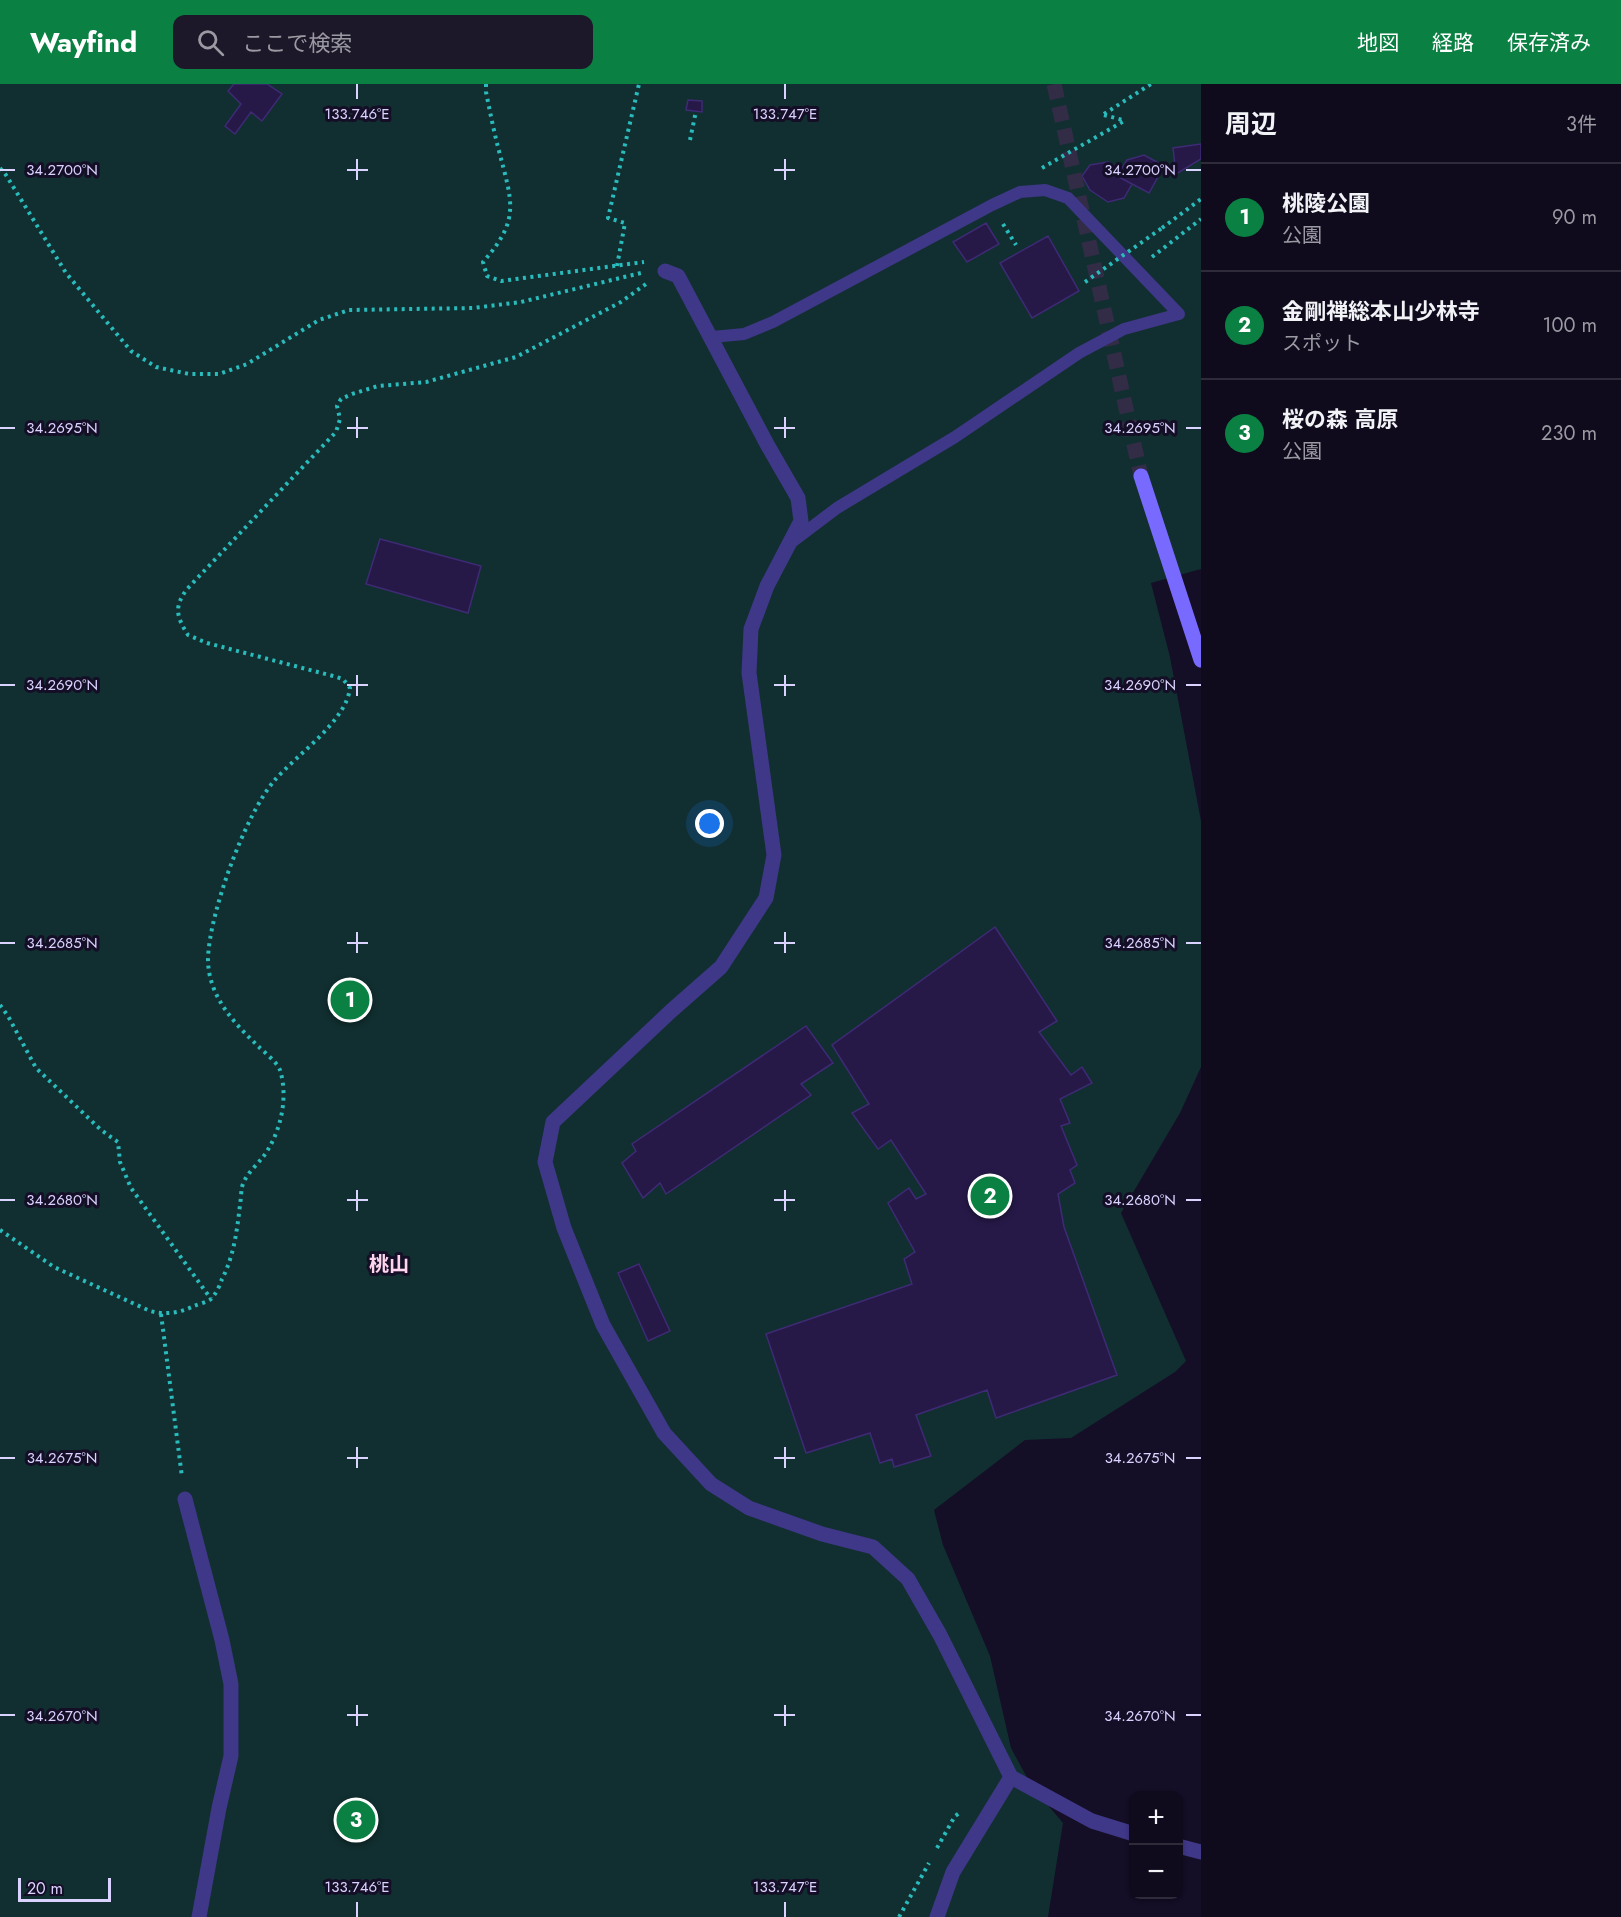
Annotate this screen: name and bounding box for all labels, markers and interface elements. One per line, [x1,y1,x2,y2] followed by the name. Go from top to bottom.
[173,15,593,69] search box
[30,22,137,63] text: Wayfind
[194,26,227,59] icon: search
[242,27,352,59] text: ここで検索
[1357,28,1399,58] text: 地図
[1432,28,1474,58] text: 経路
[1507,28,1591,58] text: 保存済み
[324,103,390,125] text: 133.746°E
[753,103,817,125] text: 133.747°E
[1225,105,1277,143] text: 周辺
[1566,110,1597,139] text: 3件
[26,159,98,181] text: 34.2700°N
[1104,159,1176,181] text: 34.2700°N
[1282,187,1370,219] text: 桃陵公園
[1239,203,1250,232] text: 1
[1552,203,1597,232] text: 90 m
[1282,221,1322,250] text: 公園
[1282,295,1480,327] text: 金剛禅総本山少林寺
[1238,311,1251,340] text: 2
[1542,311,1597,340] text: 100 m
[1282,329,1362,358] text: スポット
[1282,403,1399,435] text: 桜の森 高原
[26,417,98,439] text: 34.2695°N
[1104,417,1176,439] text: 34.2695°N
[1238,419,1251,448] text: 3
[1541,419,1597,448] text: 230 m
[1282,437,1322,466] text: 公園
[26,674,98,696] text: 34.2690°N
[1104,674,1176,696] text: 34.2690°N
[695,809,724,838] your location
[26,932,98,954] text: 34.2685°N
[1104,932,1176,954] text: 34.2685°N
[330,978,370,1022] pin: 1
[970,1174,1010,1218] pin: 2
[26,1189,98,1211] text: 34.2680°N
[1104,1189,1176,1211] text: 34.2680°N
[369,1250,409,1279] district label: 桃山
[27,1447,97,1469] text: 34.2675°N
[1105,1447,1175,1469] text: 34.2675°N
[26,1705,98,1727] text: 34.2670°N
[1104,1705,1176,1727] text: 34.2670°N
[1129,1791,1183,1899] map controls
[1129,1791,1183,1845] button: +
[336,1798,376,1842] pin: 3
[1129,1845,1183,1899] button: −
[18,1875,111,1902] scale bar
[324,1876,390,1898] text: 133.746°E
[753,1876,817,1898] text: 133.747°E
[27,1877,63,1900] text: 20 m

